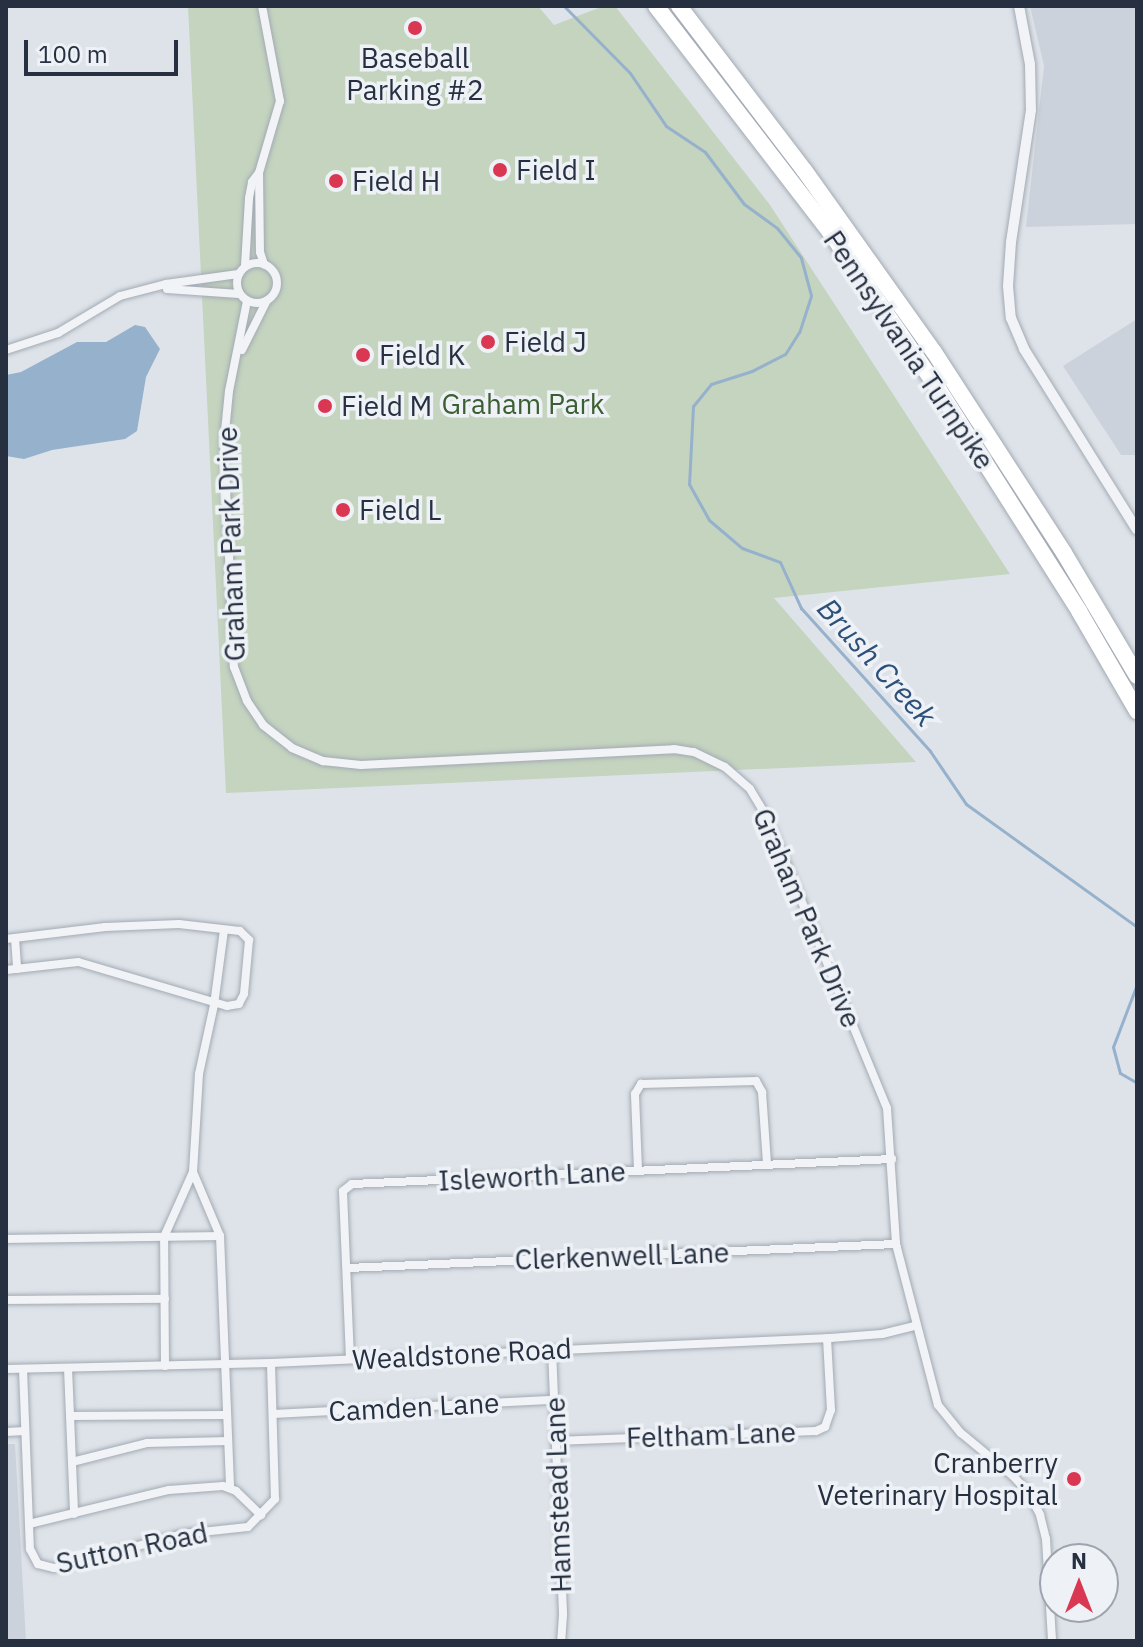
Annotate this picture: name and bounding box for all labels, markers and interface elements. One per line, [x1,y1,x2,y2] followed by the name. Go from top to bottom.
[406,19,424,37] marker: Baseball Parking #2
[28,24,182,74] scale bar
[38,38,108,70] text: 100 m
[346,41,484,107] place label: Baseball Parking #2
[516,153,596,187] place label: Field I
[491,161,509,179] marker: Field I
[352,164,440,198] place label: Field H
[327,172,345,190] marker: Field H
[817,224,1001,476] street label: Pennsylvania Turnpike
[504,325,587,359] place label: Field J
[479,333,497,351] marker: Field J
[379,338,465,372] place label: Field K
[354,346,372,364] marker: Field K
[441,387,605,421] park label: Graham Park
[341,389,432,423] place label: Field M
[316,397,334,415] marker: Field M
[210,426,252,662] street label: Graham Park Drive
[359,493,442,527] place label: Field L
[334,501,352,519] marker: Field L
[810,591,944,733] water label: Brush Creek
[746,803,868,1033] street label: Graham Park Drive
[437,1154,627,1198] street label: Isleworth Lane
[514,1235,730,1277] street label: Clerkenwell Lane
[351,1331,573,1377] street label: Wealdstone Road
[328,1386,500,1428] street label: Camden Lane
[538,1397,578,1593] street label: Hamstead Lane
[626,1415,796,1455] street label: Feltham Lane
[817,1446,1058,1512] place label: Cranberry Veterinary Hospital
[1065,1470,1083,1488] marker: Cranberry Veterinary Hospital
[53,1516,211,1580] street label: Sutton Road
[1039,1543,1119,1623] north arrow
[1071,1546,1087,1575] text: N

